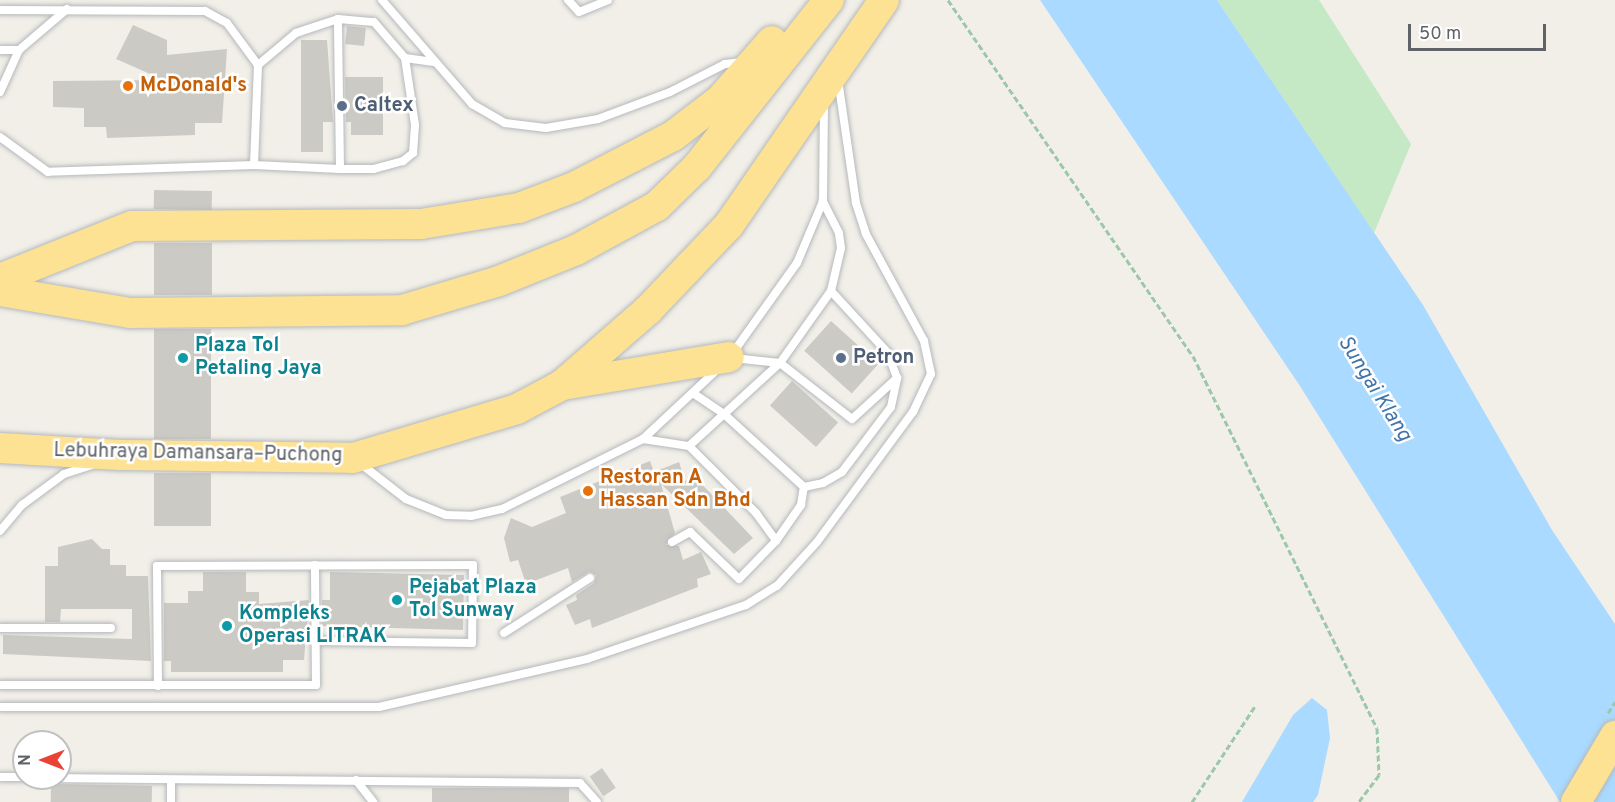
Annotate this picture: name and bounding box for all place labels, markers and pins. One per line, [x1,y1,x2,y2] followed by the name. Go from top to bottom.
[140,74,247,98] place label: McDonald's
[121,79,135,93] marker: McDonald's
[354,94,414,118] place label: Caltex
[335,99,349,113] marker: Caltex
[195,334,322,381] place label: Plaza Tol Petaling Jaya
[853,346,914,370] place label: Petron
[176,351,190,365] marker: Plaza Tol Petaling Jaya
[834,351,848,365] marker: Petron
[600,467,751,514] place label: Restoran A Hassan Sdn Bhd
[581,484,595,498] marker: Restoran A Hassan Sdn Bhd
[409,576,537,623] place label: Pejabat Plaza Tol Sunway
[390,593,404,607] marker: Pejabat Plaza Tol Sunway
[239,602,387,649] place label: Kompleks Operasi LITRAK
[220,619,234,633] marker: Kompleks Operasi LITRAK

